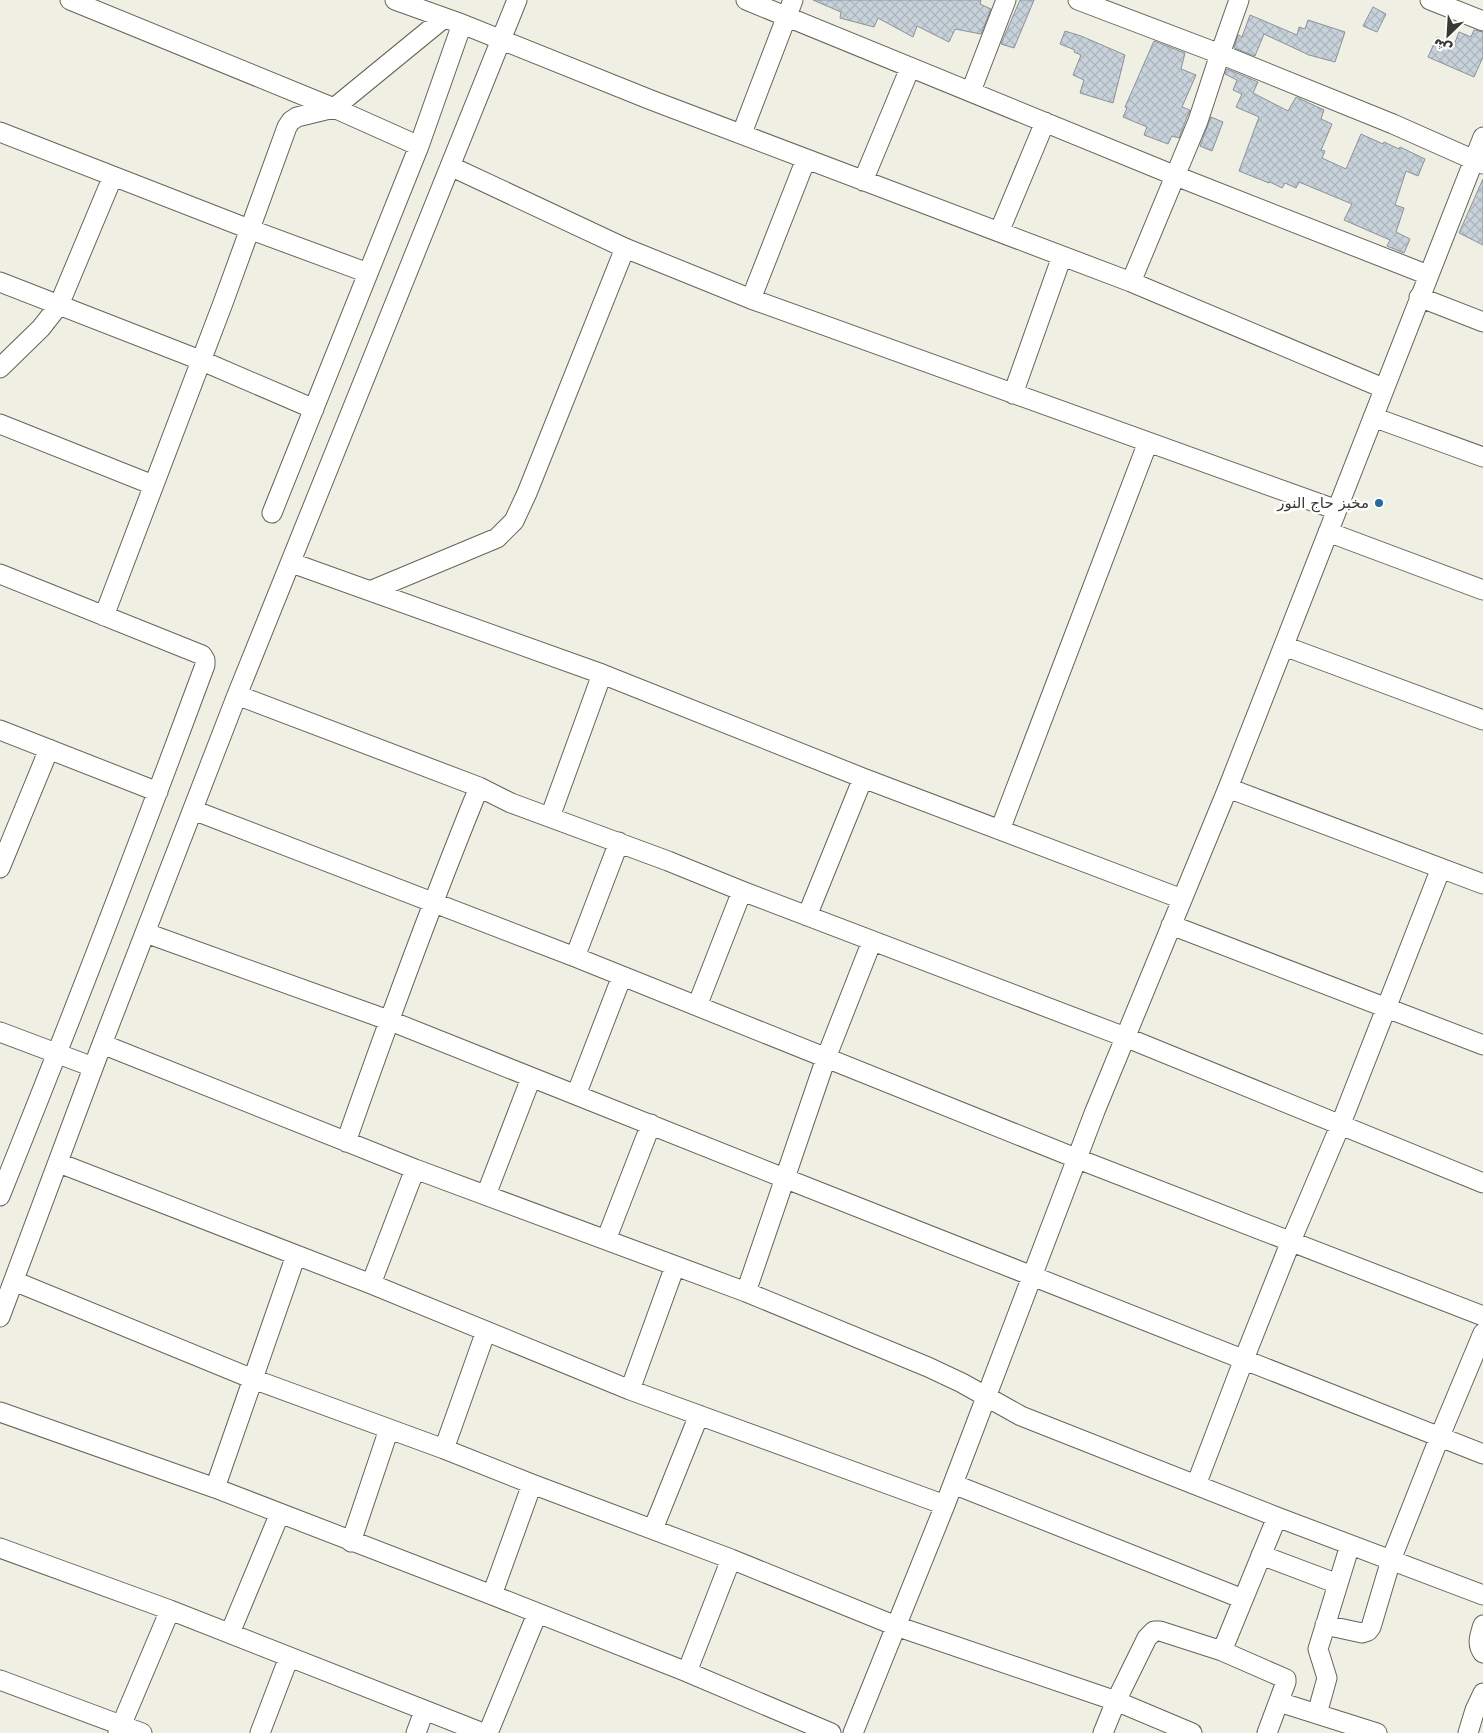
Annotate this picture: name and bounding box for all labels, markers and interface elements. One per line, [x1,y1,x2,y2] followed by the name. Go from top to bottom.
[1423,10,1473,60] north arrow
[1430,35,1455,58] text: ش
[1276,494,1369,513] place label: مخبز حاج النور
[1373,497,1385,509] marker: مخبز حاج النور

